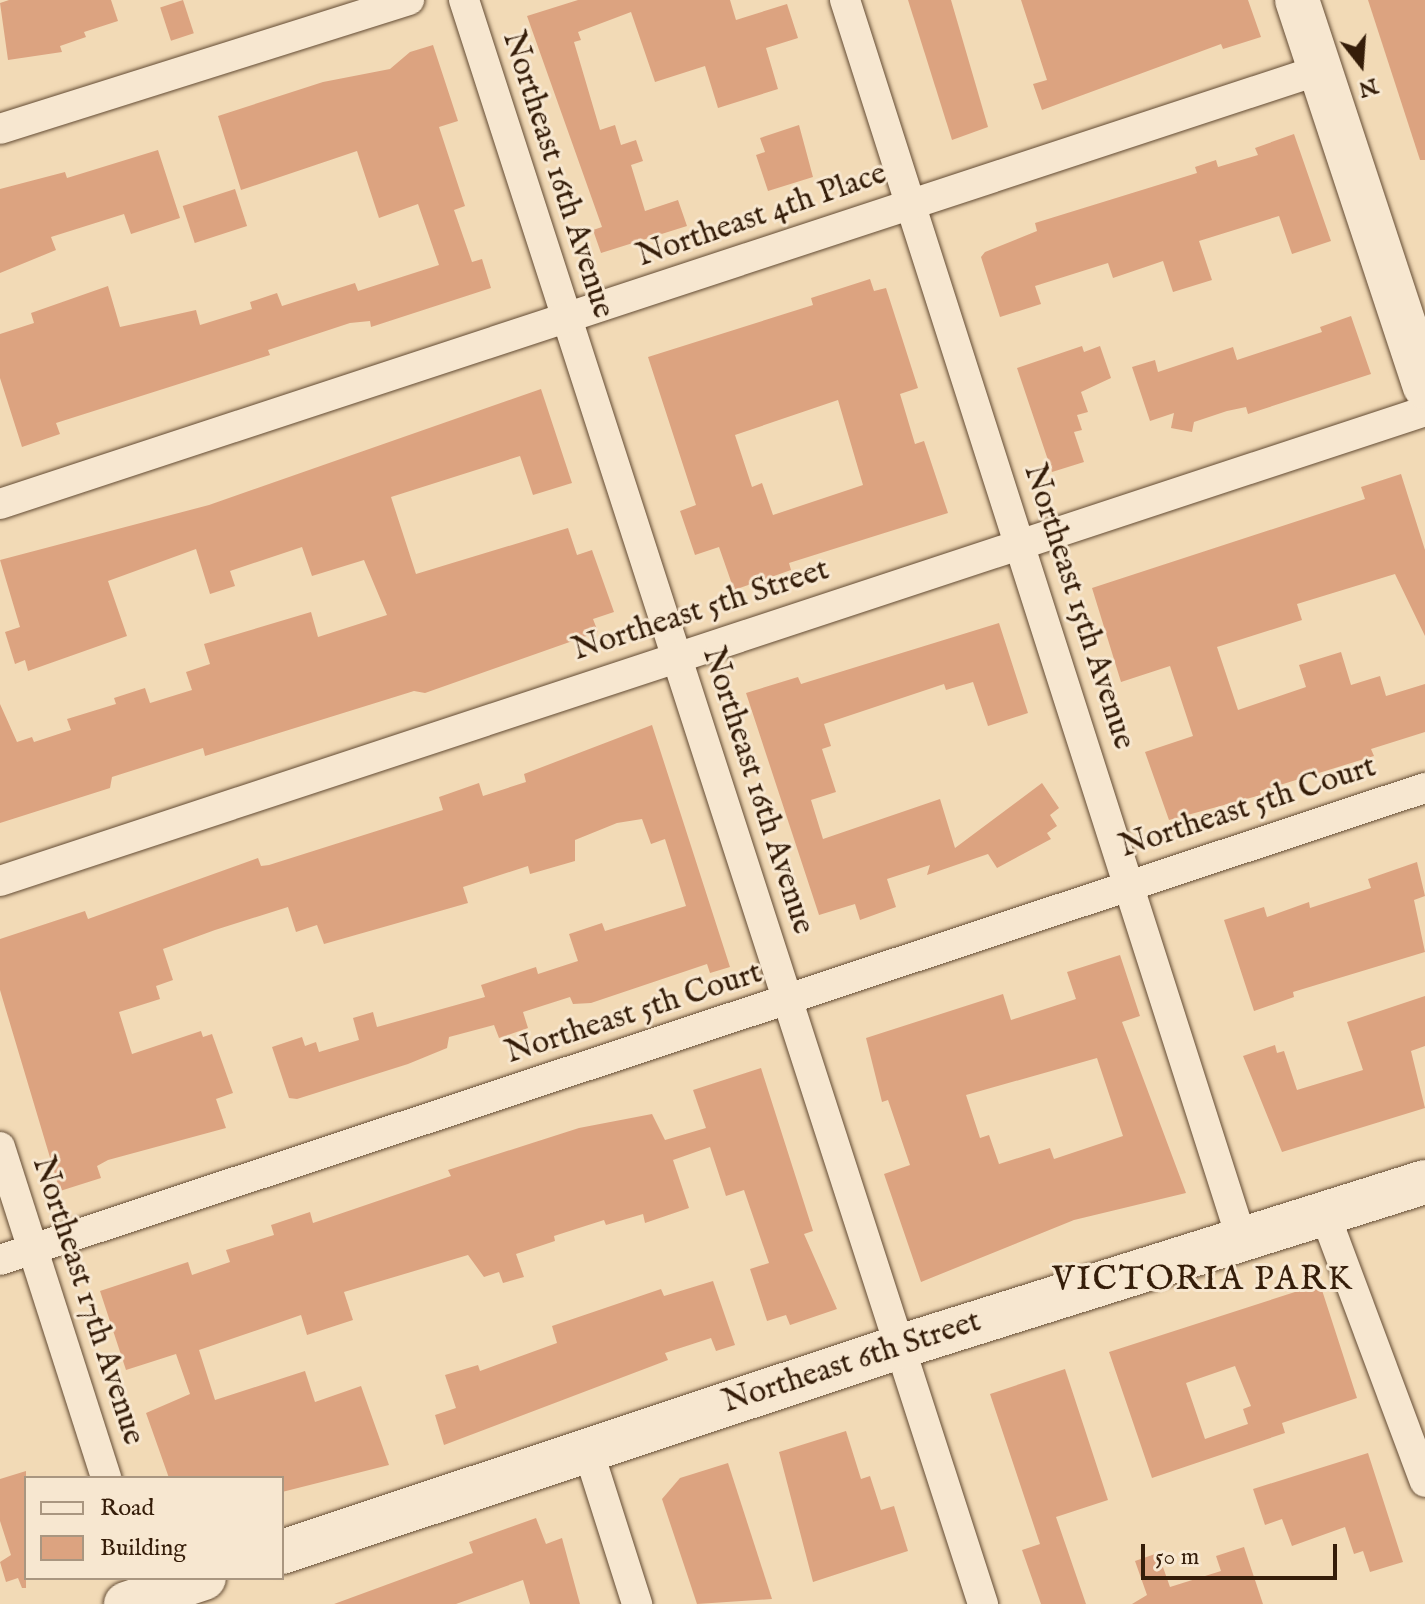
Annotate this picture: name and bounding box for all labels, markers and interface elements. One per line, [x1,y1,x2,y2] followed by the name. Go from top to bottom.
[1321,24,1401,104] north arrow
[492,27,622,323] street label: Northeast 16th Avenue
[1355,71,1381,103] text: N
[632,155,892,277] street label: Northeast 4th Place
[1014,460,1142,754] street label: Northeast 15th Avenue
[568,551,834,671] street label: Northeast 5th Street
[692,643,822,939] street label: Northeast 16th Avenue
[1115,748,1381,868] street label: Northeast 5th Court
[501,954,767,1074] street label: Northeast 5th Court
[22,1152,152,1450] street label: Northeast 17th Avenue
[1052,1260,1354,1300] district label: VICTORIA PARK
[718,1303,986,1423] street label: Northeast 6th Street
[24,1476,284,1580] legend
[100,1493,154,1524] text: Road
[1145,1528,1341,1578] scale bar
[100,1533,186,1564] text: Building
[1155,1542,1199,1573] text: 50 m

